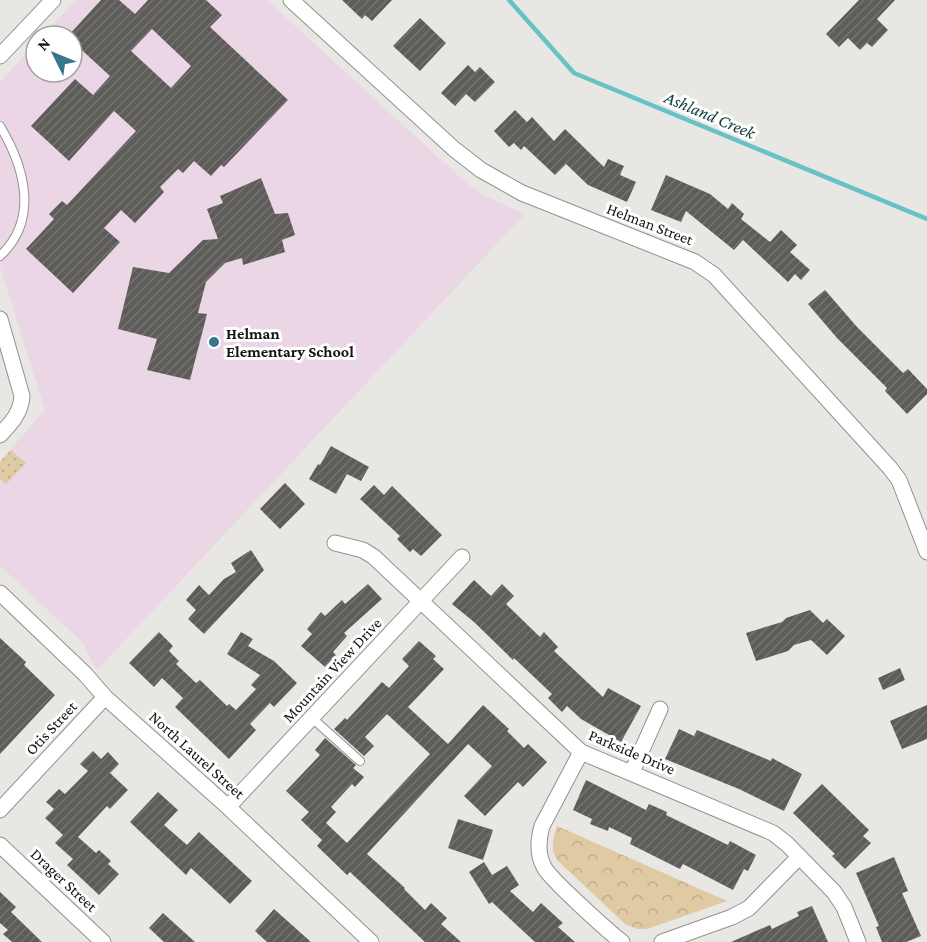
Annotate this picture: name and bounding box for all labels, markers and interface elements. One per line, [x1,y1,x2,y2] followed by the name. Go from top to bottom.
[24,24,84,84] north arrow
[33,34,53,54] text: N
[661,87,759,143] water label: Ashland Creek
[604,200,696,249] street label: Helman Street
[226,325,354,360] place label: Helman Elementary School
[207,335,221,349] marker: Helman Elementary School
[279,614,385,726] street label: Mountain View Drive
[22,697,81,758] street label: Otis Street
[146,708,248,803] street label: North Laurel Street
[586,726,678,778] street label: Parkside Drive
[27,845,101,916] street label: Drager Street

